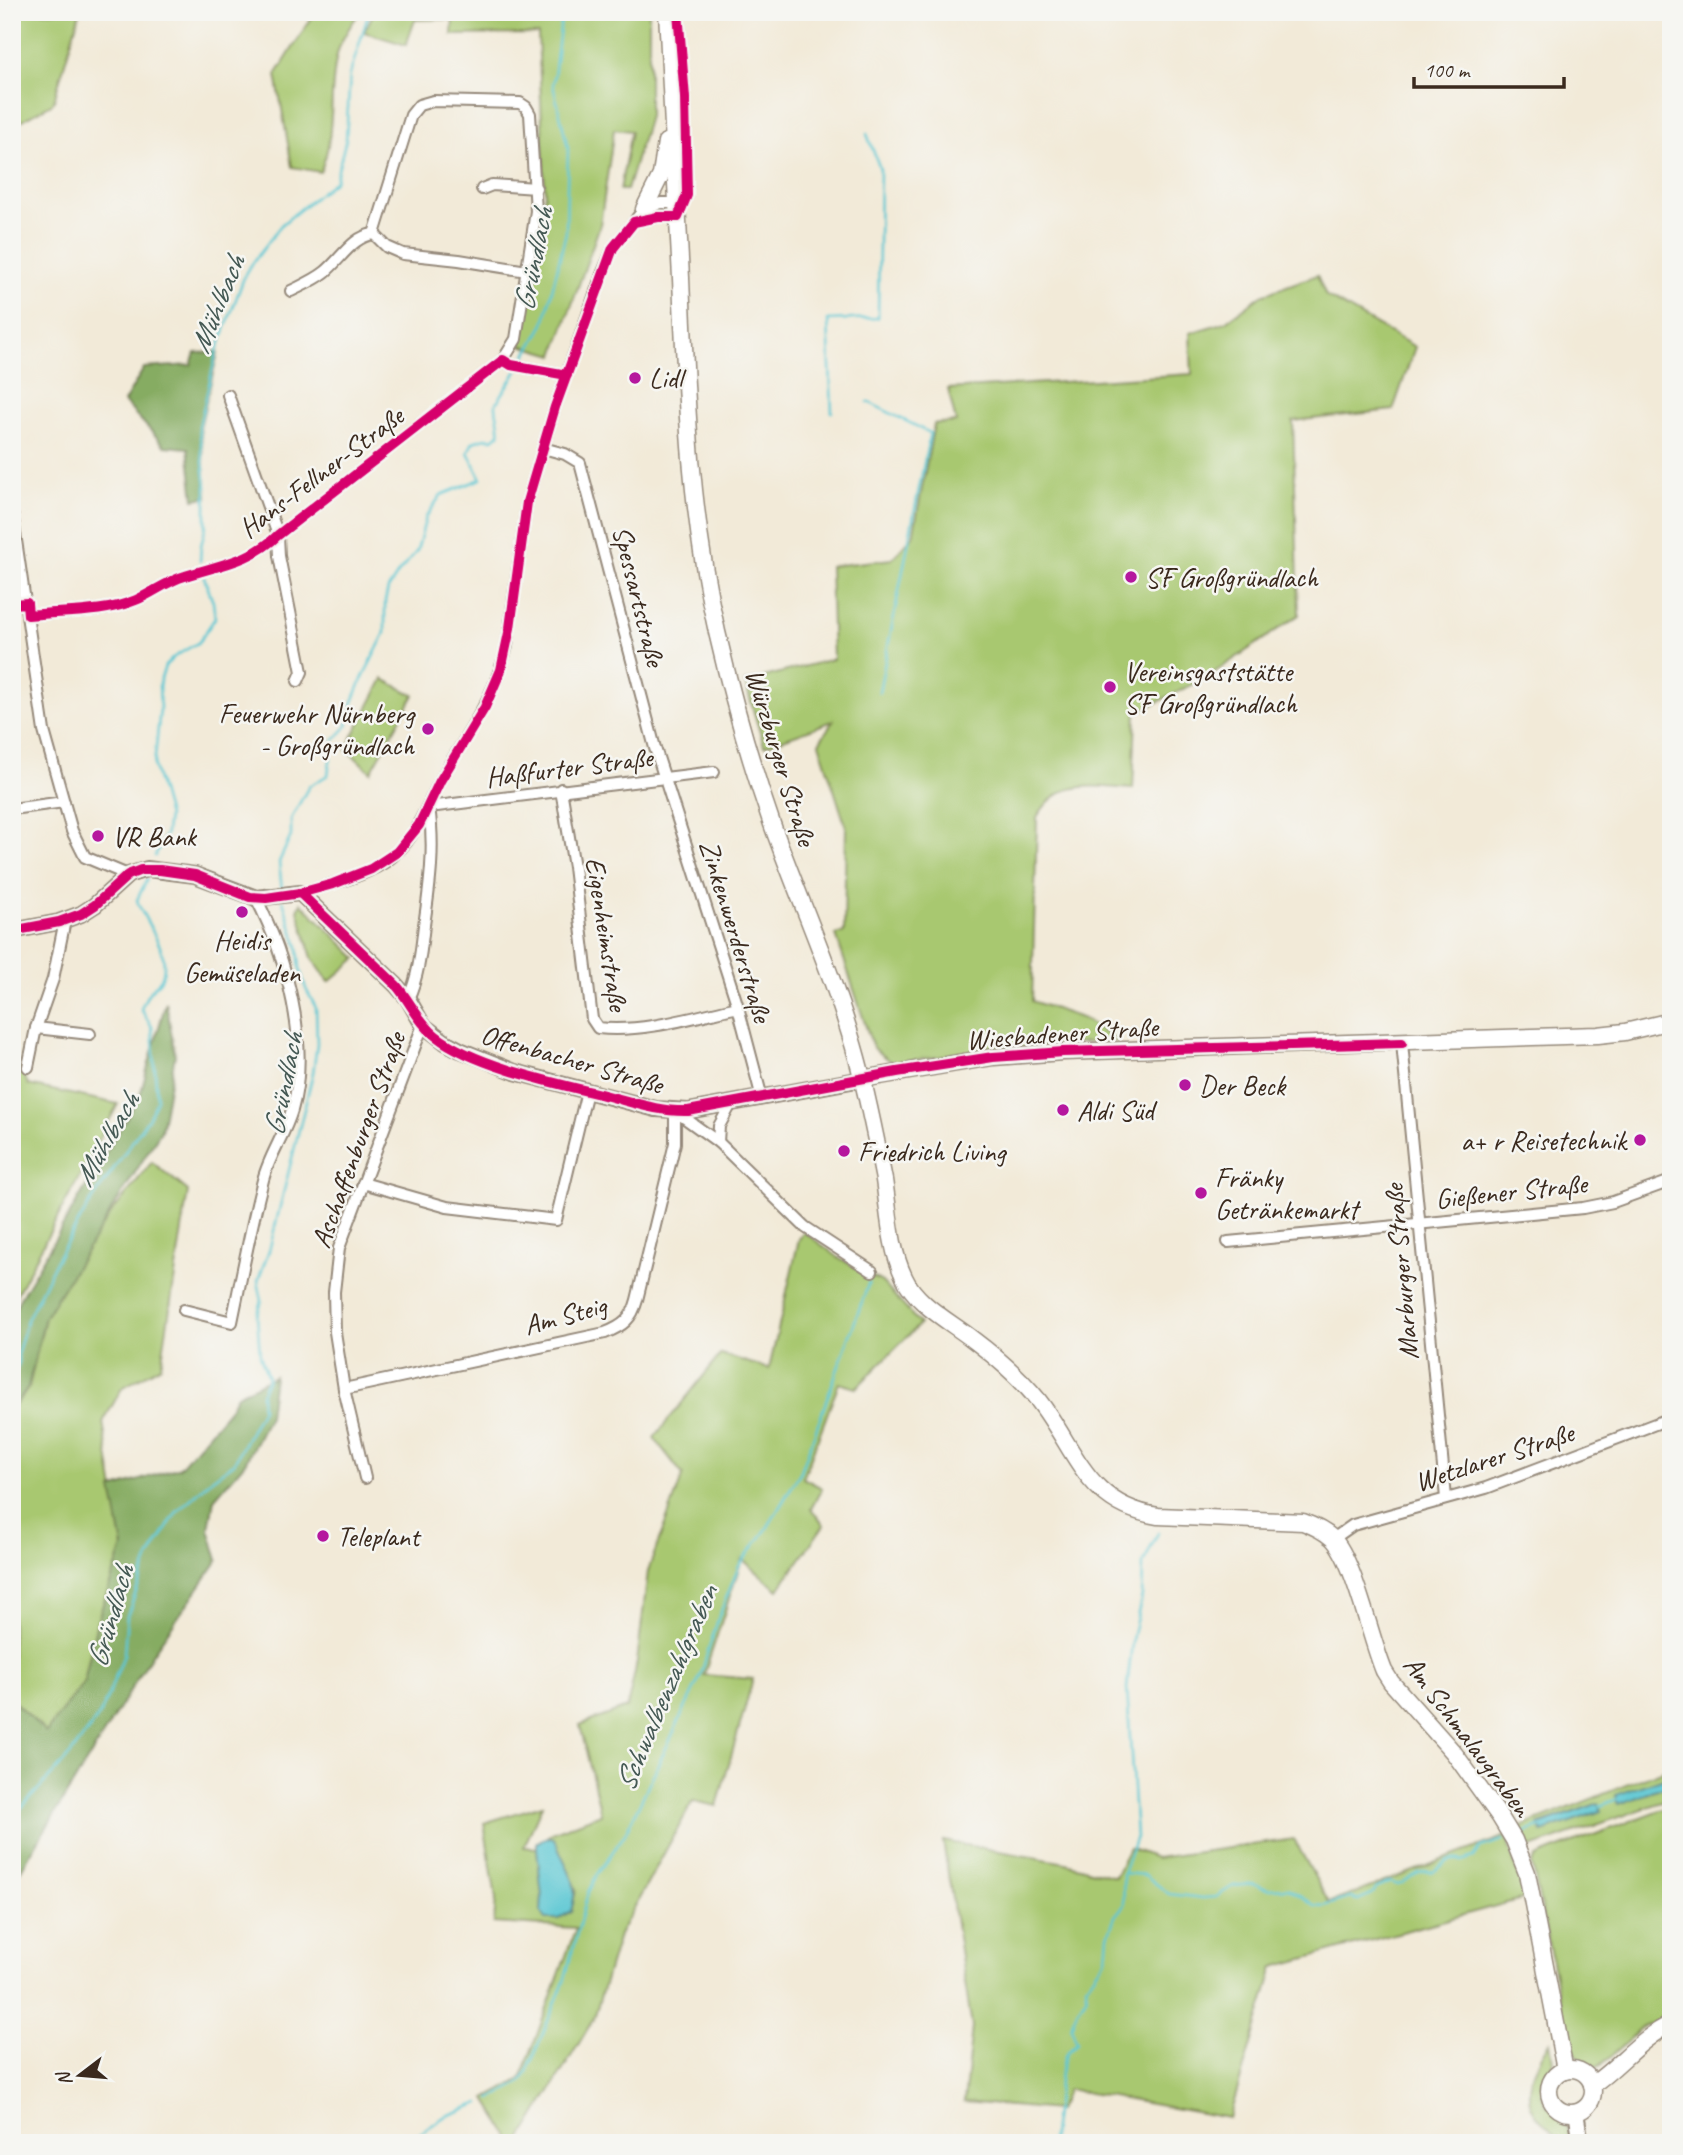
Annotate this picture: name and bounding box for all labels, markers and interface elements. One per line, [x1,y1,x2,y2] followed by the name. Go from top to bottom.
[1414,46,1564,90] scale bar
[1424,57,1471,83] text: 100 m
[504,202,562,314] water label: Gründlach
[180,247,255,358] water label: Mühlbach
[649,361,687,396] place label: Lidl
[627,370,643,386] marker: Lidl
[232,398,412,545] street label: Hans-Fellner-Straße
[605,522,674,672] street label: Spessartstraße
[1145,560,1319,595] place label: SF Großgründlach
[1123,569,1139,585] marker: SF Großgründlach
[1124,654,1298,721] place label: Vereinsgaststätte SF Großgründlach
[737,664,825,852] street label: Würzburger Straße
[1102,679,1118,695] marker: Vereinsgaststätte SF Großgründlach
[219,696,416,763] place label: Feuerwehr Nürnberg - Großgründlach
[420,721,436,737] marker: Feuerwehr Nürnberg - Großgründlach
[484,739,656,795] street label: Haßfurter Straße
[112,819,198,854] place label: VR Bank
[90,828,106,844] marker: VR Bank
[692,836,781,1028] street label: Zinkenwerderstraße
[578,855,637,1015] street label: Eigenheimstraße
[234,904,250,920] marker: Heidis Gemüseladen
[184,923,301,990] place label: Heidis Gemüseladen
[965,1009,1161,1057] street label: Wiesbadener Straße
[477,1016,669,1102] street label: Offenbacher Straße
[303,1026,414,1253] street label: Aschaffenburger Straße
[254,1027,312,1139] water label: Gründlach
[1199,1068,1287,1103] place label: Der Beck
[1177,1077,1193,1093] marker: Der Beck
[64,1083,149,1193] water label: Mühlbach
[1077,1093,1158,1128] place label: Aldi Süd
[1055,1102,1071,1118] marker: Aldi Süd
[1461,1123,1629,1158] place label: a+ r Reisetechnik
[1632,1132,1648,1148] marker: a+ r Reisetechnik
[858,1134,1007,1169] place label: Friedrich Living
[836,1143,852,1159] marker: Friedrich Living
[1215,1160,1361,1227] place label: Fränky Getränkemarkt
[1434,1165,1590,1216] street label: Gießener Straße
[1376,1181,1426,1361] street label: Marburger Straße
[1193,1185,1209,1201] marker: Fränky Getränkemarkt
[520,1287,612,1343] street label: Am Steig
[1410,1414,1580,1499] street label: Wetzlarer Straße
[337,1519,422,1554] place label: Teleplant
[315,1528,331,1544] marker: Teleplant
[77,1558,143,1671] water label: Gründlach
[606,1577,727,1796] water label: Schwalbenzahlgraben
[1396,1648,1541,1825] street label: Am Schmalaugraben
[46,2039,116,2110] north arrow
[51,2067,78,2088] text: N

